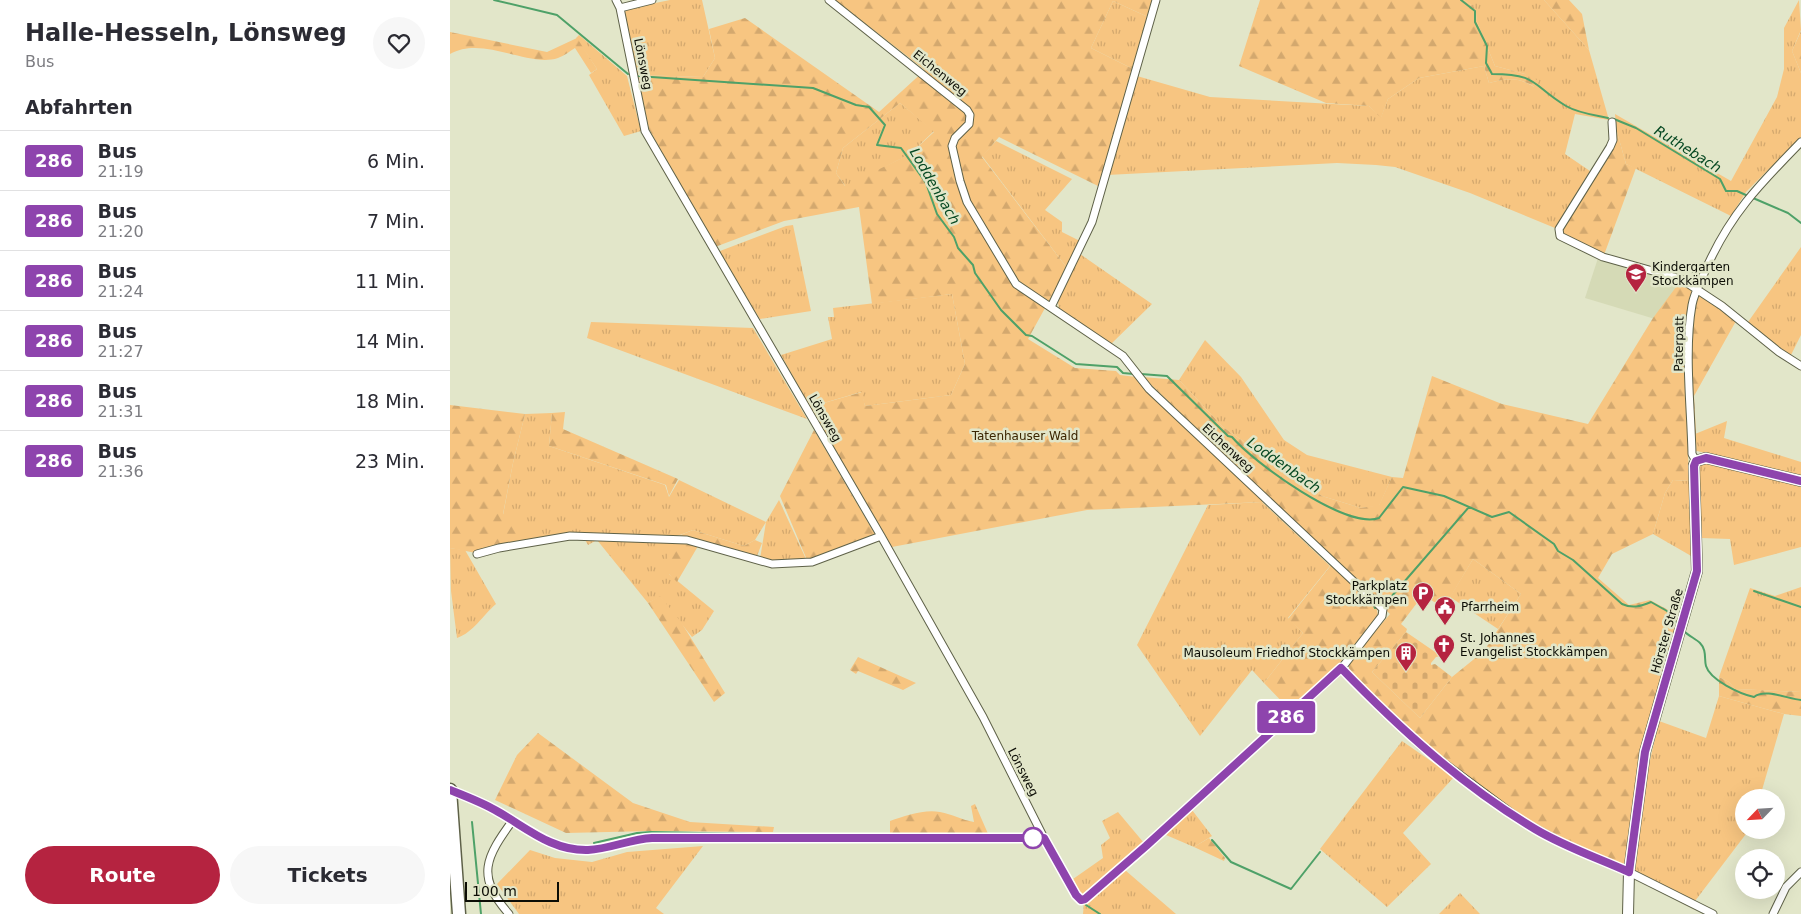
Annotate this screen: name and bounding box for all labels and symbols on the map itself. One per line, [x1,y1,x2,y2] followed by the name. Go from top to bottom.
[631,37,655,91] street label: Lönsweg
[910,47,970,99] street label: Eichenweg
[1652,122,1724,176] water label: Ruthebach
[907,145,963,227] water label: Loddenbach
[1652,260,1734,288] place label: Kindergarten Stockkämpen
[1624,262,1648,293] school or university icon: Kindergarten Stockkämpen
[1672,316,1686,372] street label: Paterpatt
[806,392,844,444] street label: Lönsweg
[1199,421,1257,475] street label: Eichenweg
[971,429,1078,443] park label: Tatenhauser Wald
[1244,434,1324,496] water label: Loddenbach
[1325,579,1407,607] place label: Parkplatz Stockkämpen
[1411,581,1435,612] parking icon: Parkplatz Stockkämpen
[1648,587,1686,675] street label: Hörster Straße
[1433,595,1457,626] public building icon: Pfarrheim
[1461,600,1519,614] place label: Pfarrheim
[1460,631,1608,659] place label: St. Johannes Evangelist Stockkämpen
[1432,633,1456,664] church icon: St. Johannes Evangelist Stockkämpen
[1394,641,1418,672] building icon: Mausoleum Friedhof Stockkämpen
[1183,646,1390,660] place label: Mausoleum Friedhof Stockkämpen
[1257,701,1315,733] line badge: 286
[1005,745,1041,799] street label: Lönsweg
[1735,789,1785,839] north arrow
[1022,827,1044,849] unlabelled marker
[465,879,559,902] scale bar

